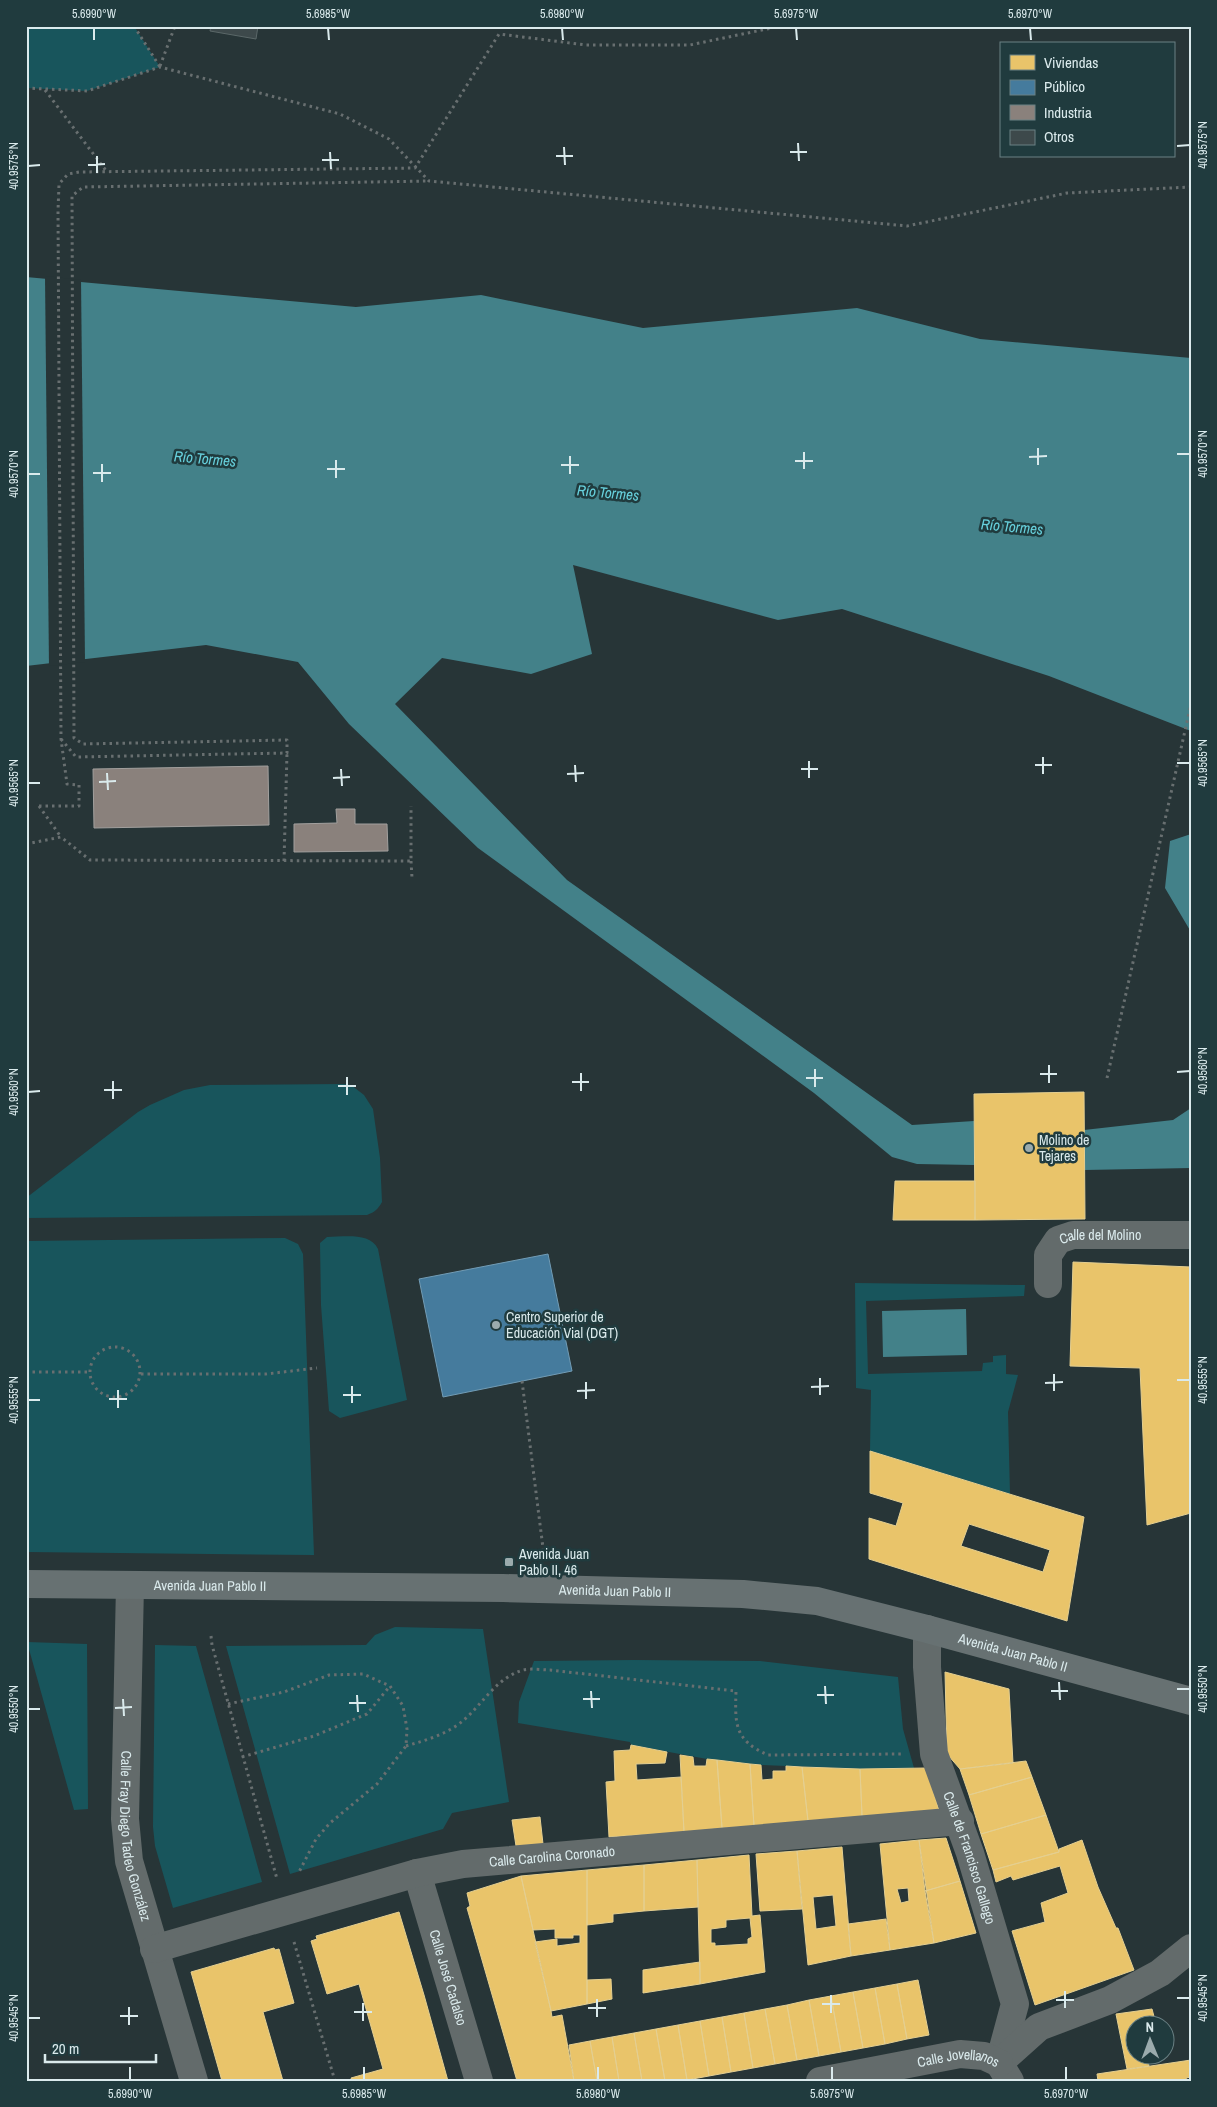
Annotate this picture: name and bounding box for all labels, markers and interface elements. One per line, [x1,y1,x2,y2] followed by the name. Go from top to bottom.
[72,6,117,22] text: 5.6990°W
[306,6,351,22] text: 5.6985°W
[540,6,585,22] text: 5.6980°W
[774,6,819,22] text: 5.6975°W
[1008,6,1053,22] text: 5.6970°W
[1000,42,1174,158] legend
[1044,52,1099,73] text: Viviendas
[1044,76,1085,97] text: Público
[1044,102,1092,123] text: Industria
[1195,121,1211,169] text: 40.9575°N
[1044,126,1074,147] text: Otros
[6,142,22,190] text: 40.9575°N
[1195,430,1211,478] text: 40.9570°N
[173,445,237,472] water label: Río Tormes
[6,450,22,498] text: 40.9570°N
[576,479,640,506] water label: Río Tormes
[980,513,1044,540] water label: Río Tormes
[1195,739,1211,787] text: 40.9565°N
[6,759,22,807] text: 40.9565°N
[1195,1047,1211,1095] text: 40.9560°N
[6,1068,22,1116] text: 40.9560°N
[1039,1131,1089,1165] place label: Molino de Tejares
[1023,1142,1035,1154] marker: Molino de Tejares
[1057,1226,1141,1248] street label: Calle del Molino
[506,1308,618,1342] place label: Centro Superior de Educación Vial (DGT)
[490,1319,502,1331] marker: Centro Superior de Educación Vial (DGT)
[1195,1356,1211,1404] text: 40.9555°N
[6,1376,22,1424] text: 40.9555°N
[518,1545,589,1579] place label: Avenida Juan Pablo II, 46
[503,1556,515,1568] marker: Avenida Juan Pablo II, 46
[153,1576,266,1595] street label: Avenida Juan Pablo II
[558,1580,671,1601] street label: Avenida Juan Pablo II
[955,1629,1069,1676] street label: Avenida Juan Pablo II
[1195,1665,1211,1713] text: 40.9550°N
[6,1685,22,1733] text: 40.9550°N
[116,1750,155,1923] street label: Calle Fray Diego Tadeo González
[939,1789,1000,1926] street label: Calle de Francisco Gallego
[488,1842,616,1871] street label: Calle Carolina Coronado
[425,1927,471,2027] street label: Calle José Cadalso
[1195,1974,1211,2022] text: 40.9545°N
[6,1994,22,2042] text: 40.9545°N
[1124,2014,1174,2064] north arrow
[1145,2018,1154,2036] text: N
[45,2032,156,2064] scale bar
[52,2038,79,2059] text: 20 m
[916,2045,1003,2071] street label: Calle Jovellanos
[108,2086,153,2102] text: 5.6990°W
[342,2086,387,2102] text: 5.6985°W
[576,2086,621,2102] text: 5.6980°W
[810,2086,855,2102] text: 5.6975°W
[1044,2086,1089,2102] text: 5.6970°W

